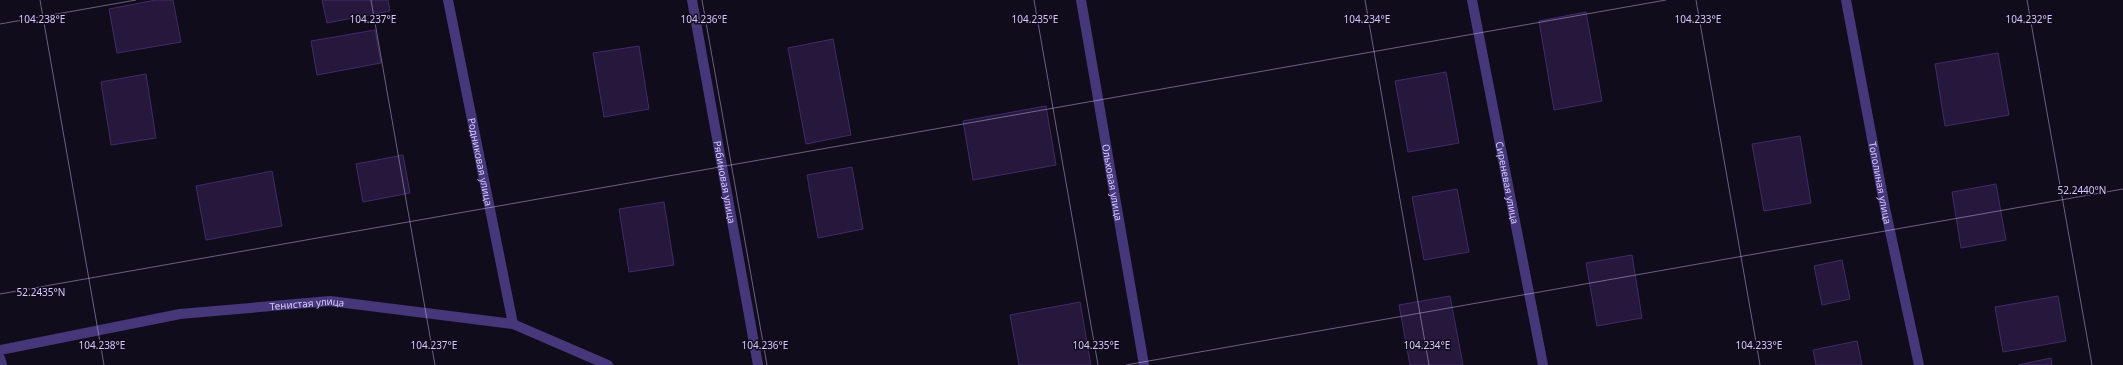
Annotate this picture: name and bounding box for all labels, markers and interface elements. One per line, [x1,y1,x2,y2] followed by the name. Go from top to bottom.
[19,12,65,26] text: 104.238°E
[350,12,396,26] text: 104.237°E
[681,12,727,26] text: 104.236°E
[1012,12,1058,26] text: 104.235°E
[1344,12,1390,26] text: 104.234°E
[1675,12,1721,26] text: 104.233°E
[2006,12,2052,26] text: 104.232°E
[465,117,496,207] street label: Родниковая улица
[711,139,739,225] street label: Рябиновая улица
[1493,140,1522,225] street label: Сиреневая улица
[1866,140,1895,225] street label: Тополиная улица
[1099,143,1126,222] street label: Ольховая улица
[2058,183,2106,197] text: 52.2440°N
[17,285,65,299] text: 52.2435°N
[269,294,345,313] street label: Тенистая улица
[79,338,125,352] text: 104.238°E
[411,338,457,352] text: 104.237°E
[742,338,788,352] text: 104.236°E
[1073,338,1119,352] text: 104.235°E
[1404,338,1450,352] text: 104.234°E
[1736,338,1782,352] text: 104.233°E

